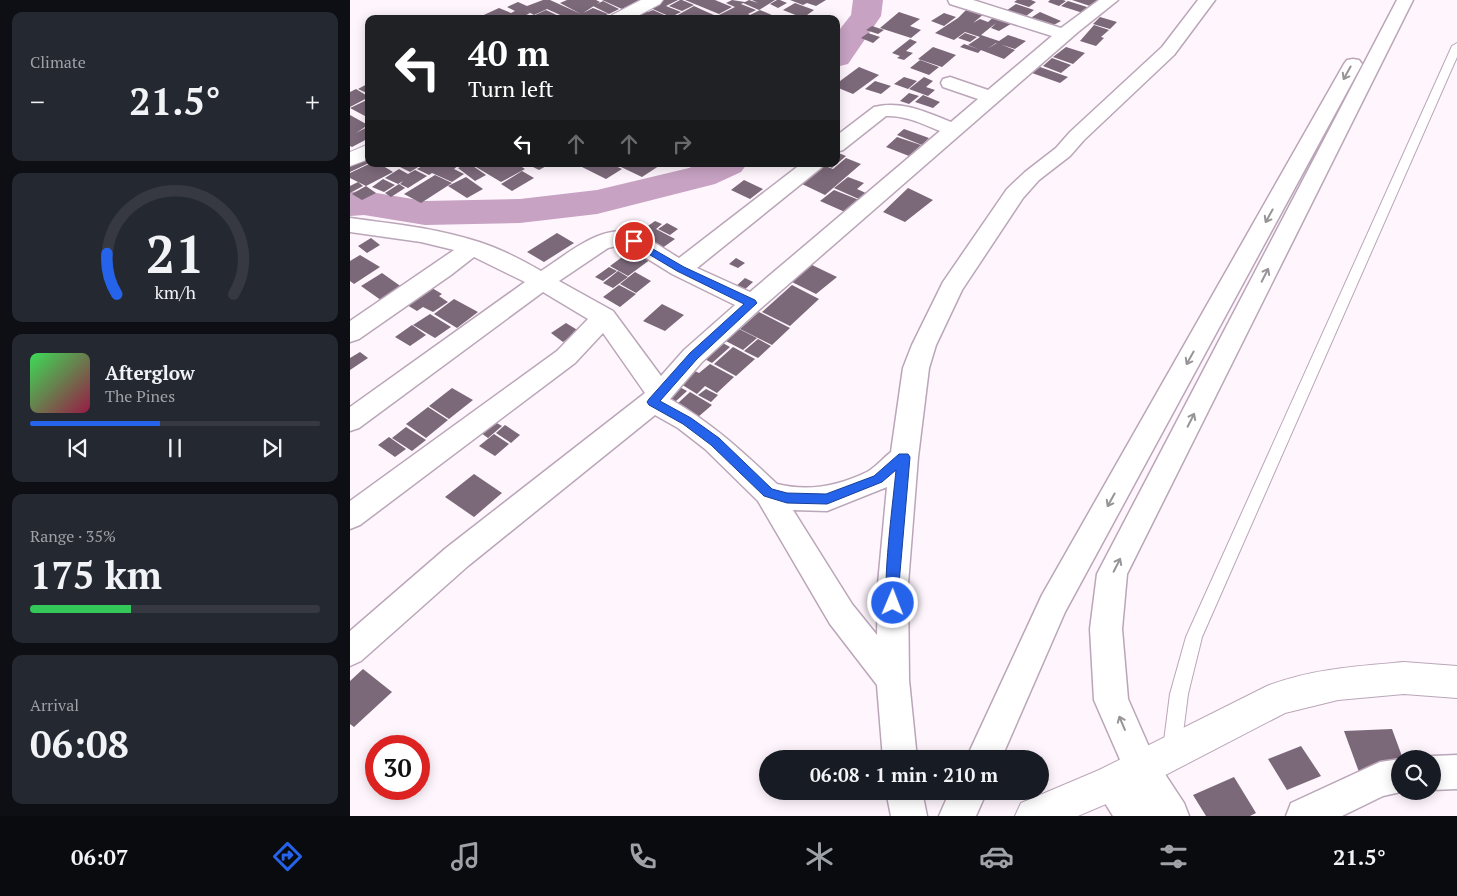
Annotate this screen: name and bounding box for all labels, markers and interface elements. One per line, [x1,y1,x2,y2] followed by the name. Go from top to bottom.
[468,30,549,76] text: 40 m
[385,35,450,100] icon: left
[30,51,86,73] text: Climate
[1342,66,1352,80] one-way arrow
[468,74,554,103] text: Turn left
[129,76,221,126] text: 21.5°
[30,83,45,120] text: −
[305,83,320,120] text: +
[509,130,537,158] icon: left
[562,130,590,158] icon: ahead
[615,130,643,158] icon: ahead
[668,130,696,158] icon: right
[1264,208,1274,223] one-way arrow
[146,219,204,288] text: 21
[613,220,655,262] pin
[620,227,648,255] icon: arrive
[1261,268,1270,283] one-way arrow
[154,280,196,304] text: km/h
[1185,350,1195,365] one-way arrow
[105,360,195,385] text: Afterglow
[105,385,175,407] text: The Pines
[1187,413,1196,428] one-way arrow
[64,434,92,462] icon: previous
[161,434,189,462] icon: pause
[258,434,286,462] icon: next
[1106,492,1116,507] one-way arrow
[30,525,116,547] text: Range · 35%
[30,550,162,600] text: 175 km
[1112,557,1122,572] one-way arrow
[866,576,918,628] position arrow
[30,694,79,716] text: Arrival
[1116,716,1126,731] one-way arrow
[30,719,129,769] text: 06:08
[365,735,430,800] speed limit sign: 30
[1391,750,1441,800] map controls
[1391,750,1441,800] button: search
[810,762,998,787] text: 06:08 · 1 min · 210 m
[270,839,305,874] icon: directions
[448,839,483,874] icon: music
[625,839,660,874] icon: phone
[802,839,837,874] icon: climate
[979,839,1014,874] icon: car
[1156,839,1191,874] icon: filters
[71,842,128,871] text: 06:07
[1333,842,1386,871] text: 21.5°

